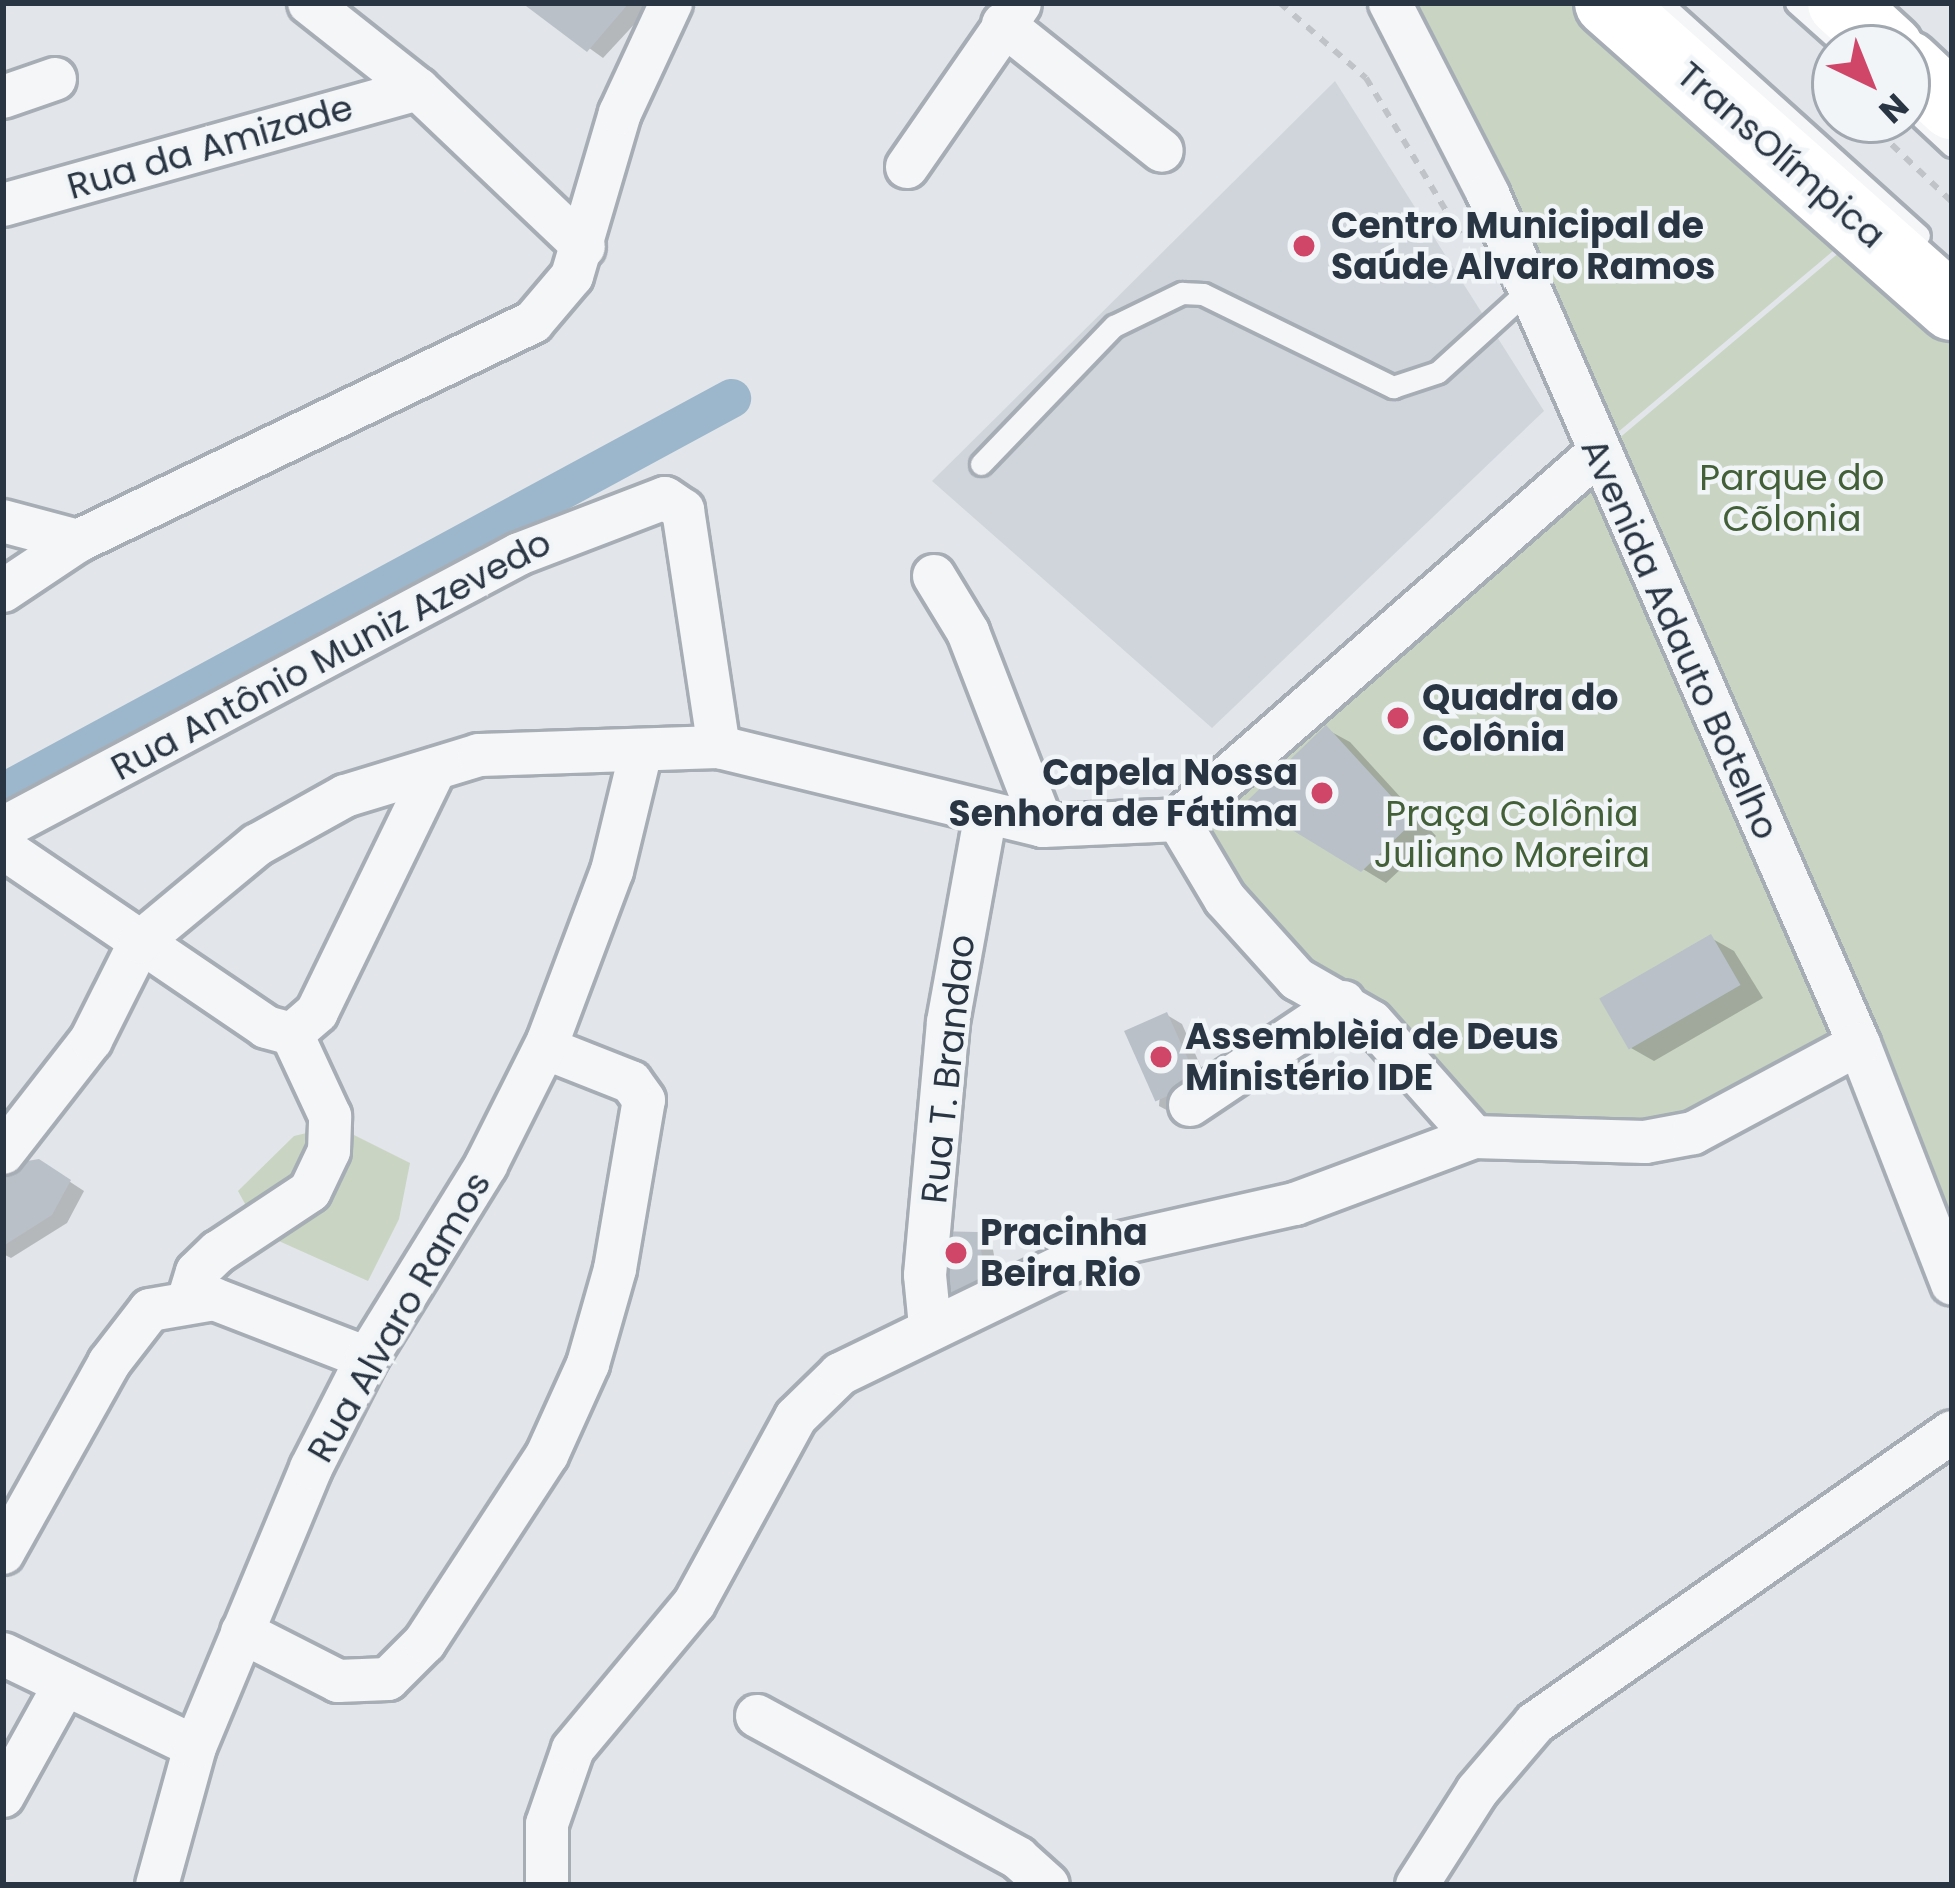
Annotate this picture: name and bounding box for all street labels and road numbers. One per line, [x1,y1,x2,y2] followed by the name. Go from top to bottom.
[1668,53,1894,257] street label: TransOlímpica
[62,86,358,208] street label: Rua da Amizade
[1572,432,1788,846] street label: Avenida Adauto Botelho
[104,521,558,789] street label: Rua Antônio Muniz Azevedo
[912,932,984,1206] street label: Rua T. Brandao
[298,1164,500,1470] street label: Rua Alvaro Ramos

